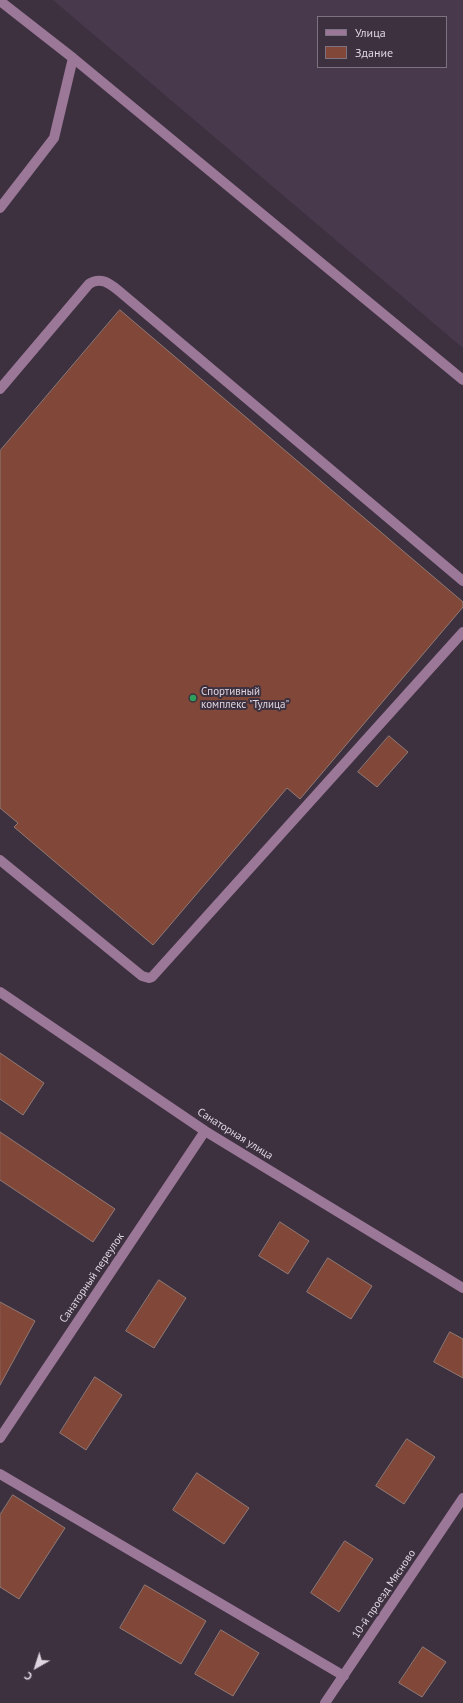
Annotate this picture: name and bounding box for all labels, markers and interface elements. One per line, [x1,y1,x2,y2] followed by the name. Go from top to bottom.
[317,16,447,68] legend
[355,25,386,40] text: Улица
[355,45,393,60] text: Здание
[201,685,289,711] place label: Спортивный комплекс "Тулица"
[188,693,198,703] marker: Спортивный комплекс "Тулица"
[195,1105,275,1163] street label: Санаторная улица
[57,1230,127,1326] street label: Санаторный переулок
[349,1547,419,1641] street label: 10-й проезд Мясново
[16,1647,56,1687] north arrow
[22,1669,35,1684] text: С

